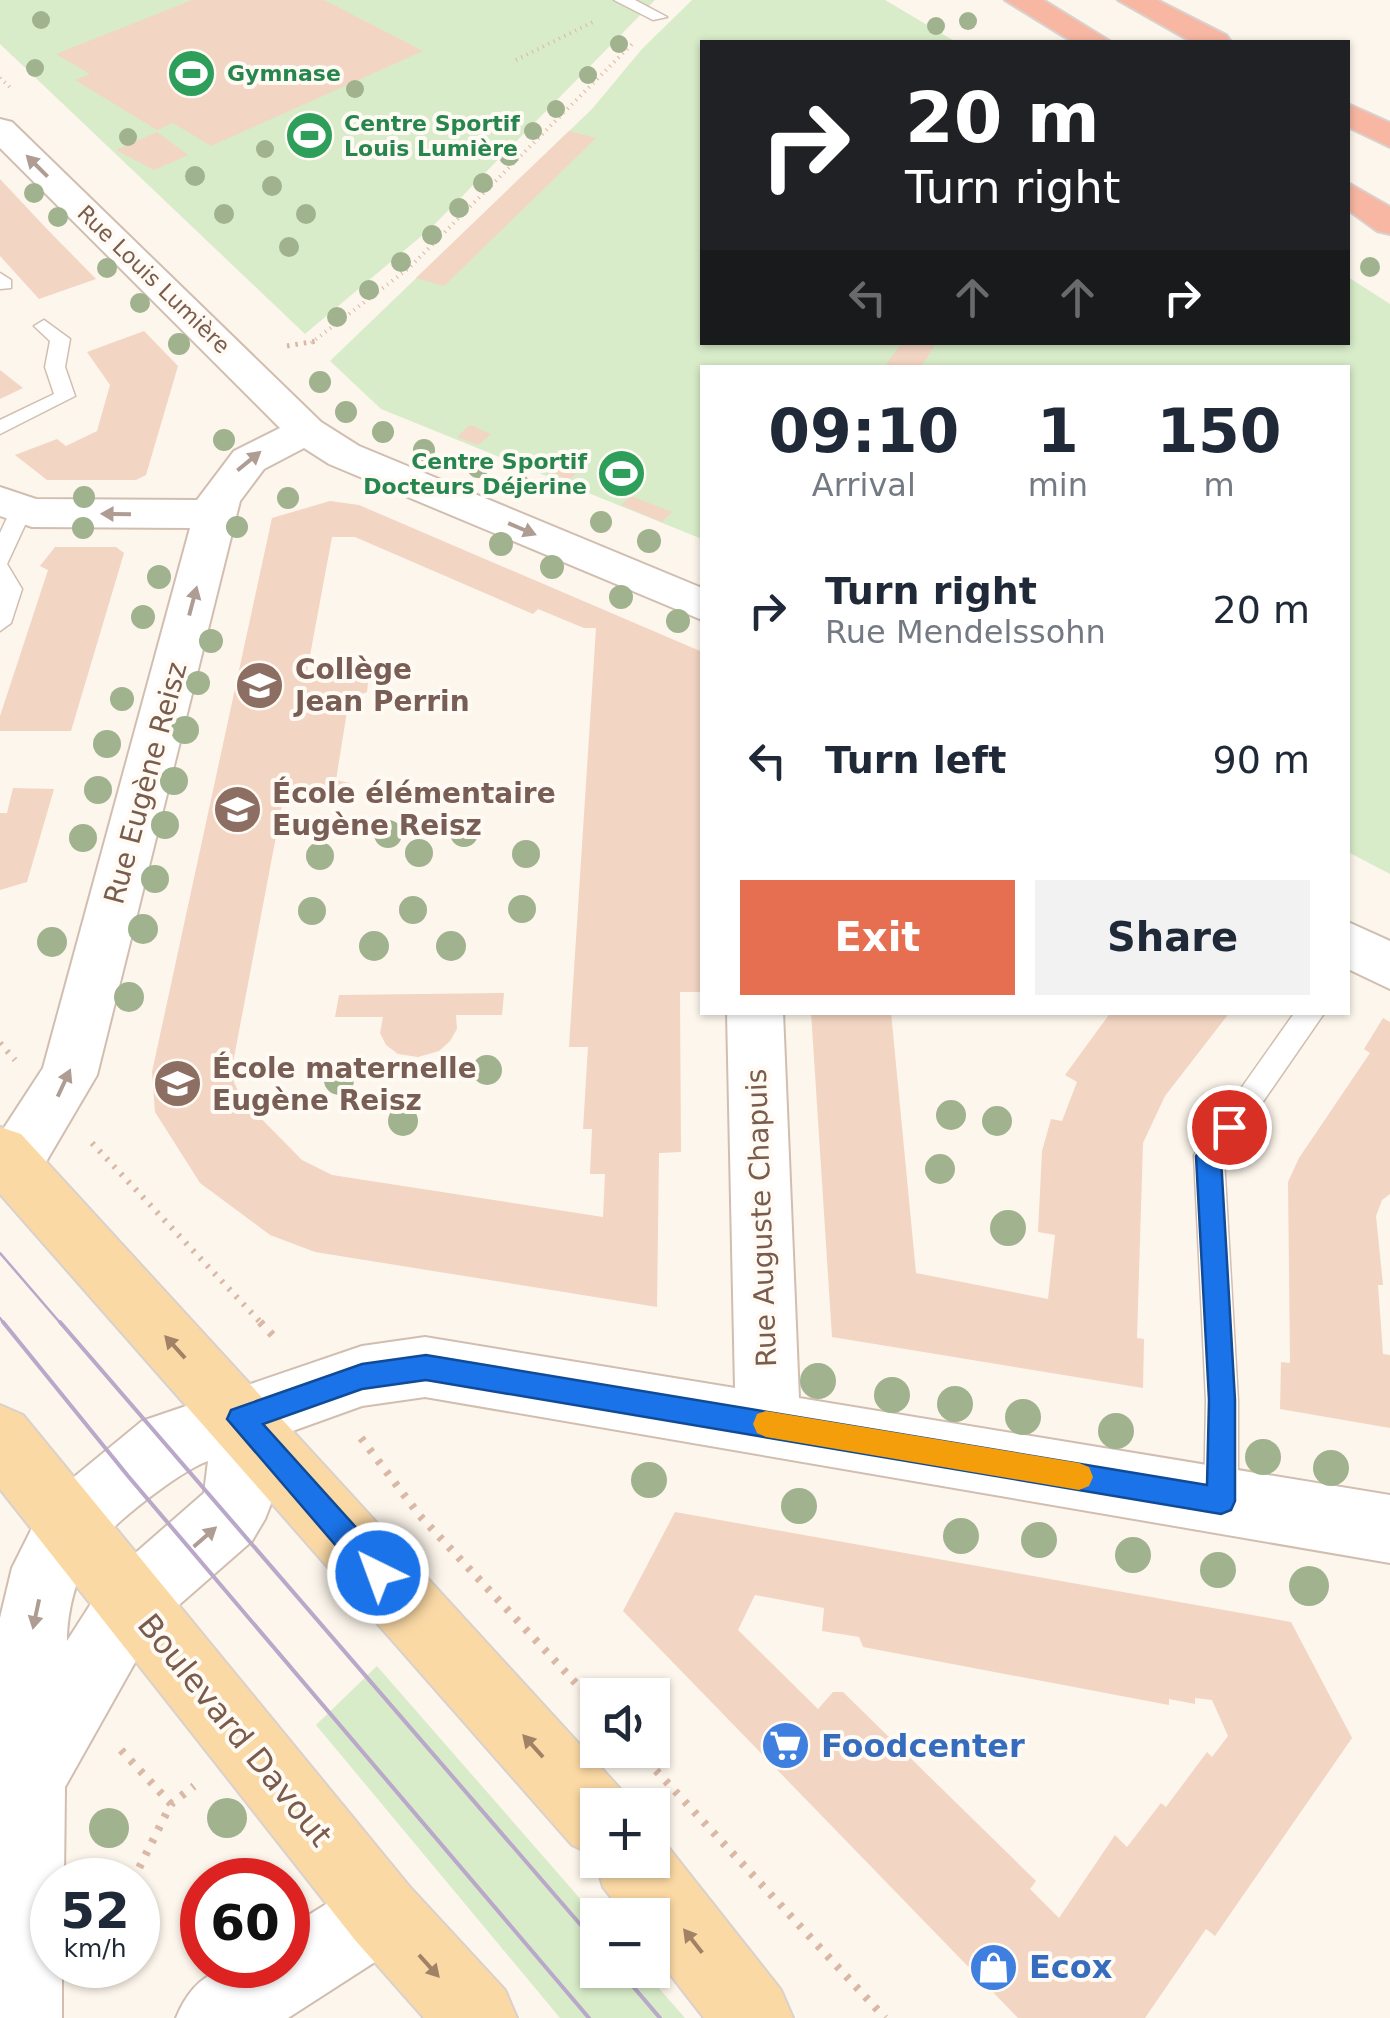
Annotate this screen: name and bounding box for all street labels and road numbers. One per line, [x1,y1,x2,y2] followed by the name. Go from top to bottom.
[72,200,235,358] street label: Rue Louis Lumière
[97,659,194,908] street label: Rue Eugène Reisz
[740,1068,783,1368] street label: Rue Auguste Chapuis
[130,1606,340,1854] street label: Boulevard Davout

